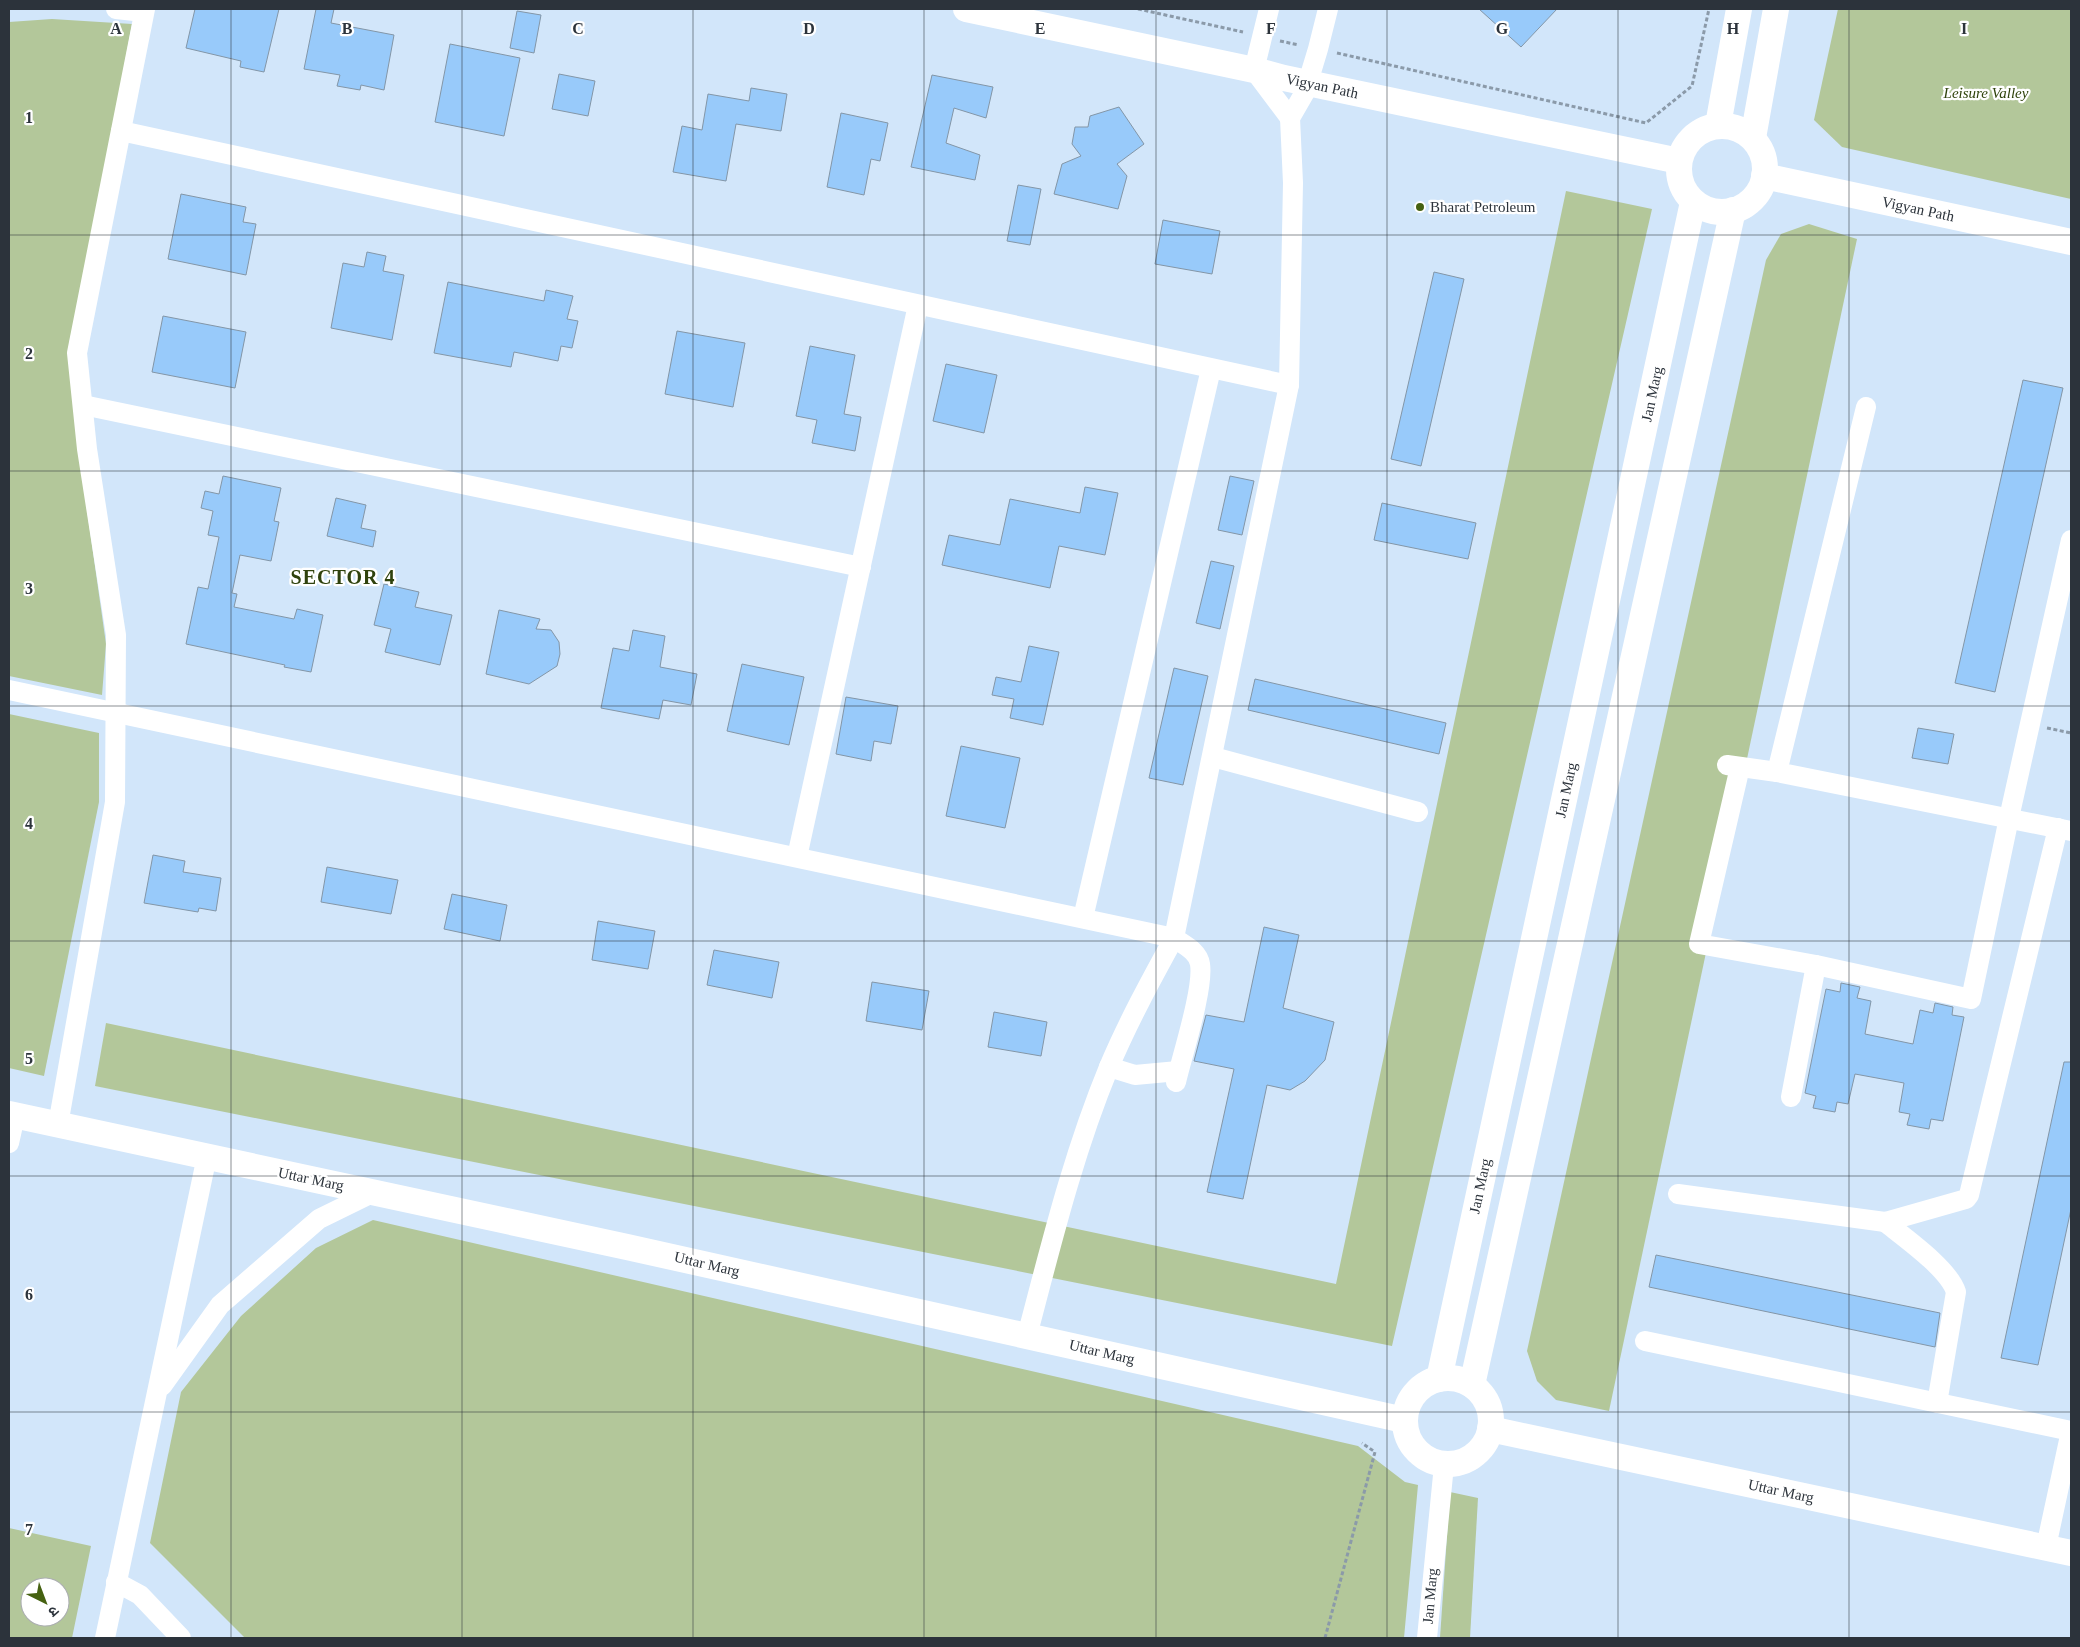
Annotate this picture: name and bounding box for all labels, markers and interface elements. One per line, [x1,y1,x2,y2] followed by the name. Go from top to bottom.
[110,20,122,37] text: A
[342,20,353,37] text: B
[572,20,584,37] text: C
[803,20,815,37] text: D
[1035,20,1045,37] text: E
[1266,20,1276,37] text: F
[1496,20,1509,37] text: G
[1727,20,1740,37] text: H
[1961,20,1967,37] text: I
[1284,71,1360,102] street label: Vigyan Path
[1943,85,2029,101] park label: Leisure Valley
[25,109,33,126] text: 1
[1880,194,1956,225] street label: Vigyan Path
[1430,199,1536,215] place label: Bharat Petroleum
[1414,201,1426,213] marker: Bharat Petroleum
[25,345,33,362] text: 2
[1638,364,1666,423] street label: Jan Marg
[291,566,395,588] district label: SECTOR 4
[25,580,33,597] text: 3
[1552,760,1580,819] street label: Jan Marg
[25,815,33,832] text: 4
[25,1050,33,1067] text: 5
[1466,1156,1494,1215] street label: Jan Marg
[277,1164,346,1194] street label: Uttar Marg
[673,1249,742,1279] street label: Uttar Marg
[25,1286,33,1303] text: 6
[1068,1337,1137,1367] street label: Uttar Marg
[1747,1476,1816,1506] street label: Uttar Marg
[25,1521,33,1538] text: 7
[1420,1567,1440,1625] street label: Jan Marg
[20,1577,70,1627] north arrow
[45,1603,61,1620] text: उ

